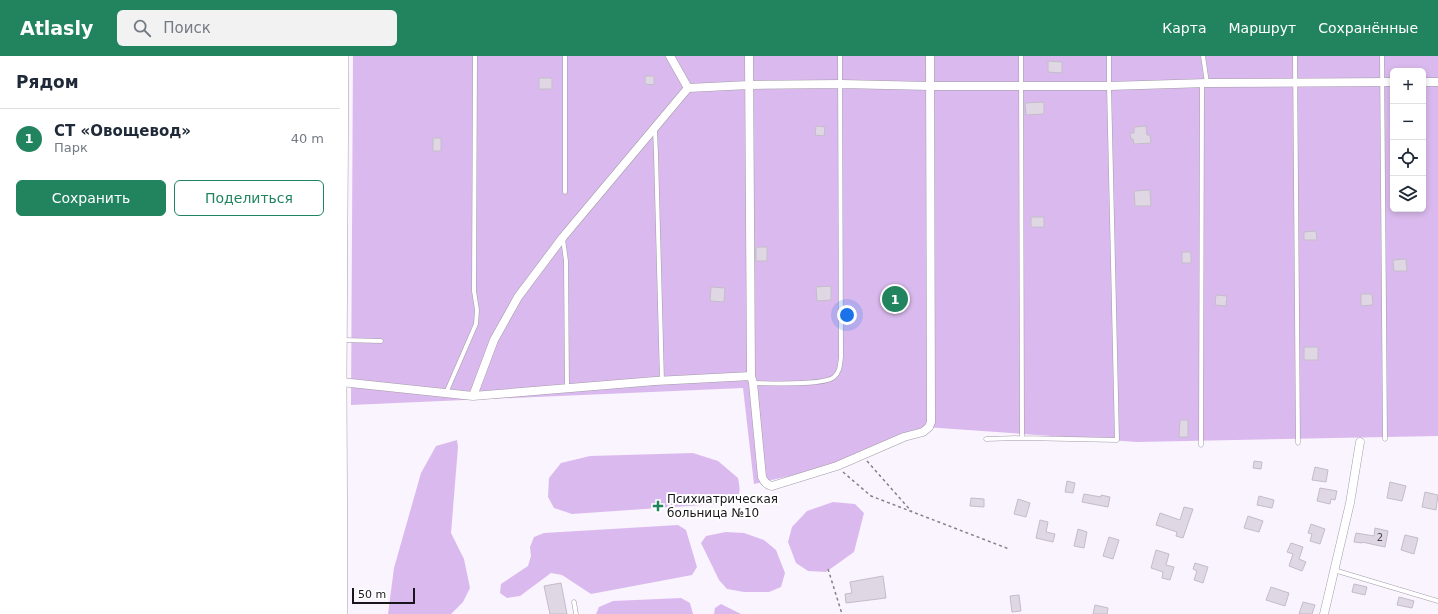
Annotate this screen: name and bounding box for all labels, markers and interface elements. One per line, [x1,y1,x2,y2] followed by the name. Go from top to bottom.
[117,10,397,46] search box
[20,17,93,39] text: Atlasly
[131,17,153,39] icon: search
[163,19,211,37] text: Поиск
[1162,20,1206,36] text: Карта
[1228,20,1296,36] text: Маршрут
[1318,20,1418,36] text: Сохранённые
[1390,68,1426,212] map controls
[1390,68,1426,104] button: +
[16,72,79,92] text: Рядом
[1390,104,1426,140] button: −
[54,122,191,140] text: СТ «Овощевод»
[24,131,34,146] text: 1
[291,131,324,146] text: 40 m
[54,140,88,155] text: Парк
[1390,140,1426,176] button: locate
[1390,176,1426,212] button: layers
[16,180,166,216] button: Сохранить
[174,180,324,216] button: Поделиться
[882,284,908,314] pin: 1
[837,305,857,325] your location
[667,492,778,520] place label: Психиатрическая больница №10
[652,500,664,512] marker: Психиатрическая больница №10
[1377,532,1383,543] house number: 2
[352,586,415,605] scale bar
[358,588,386,601] text: 50 m

